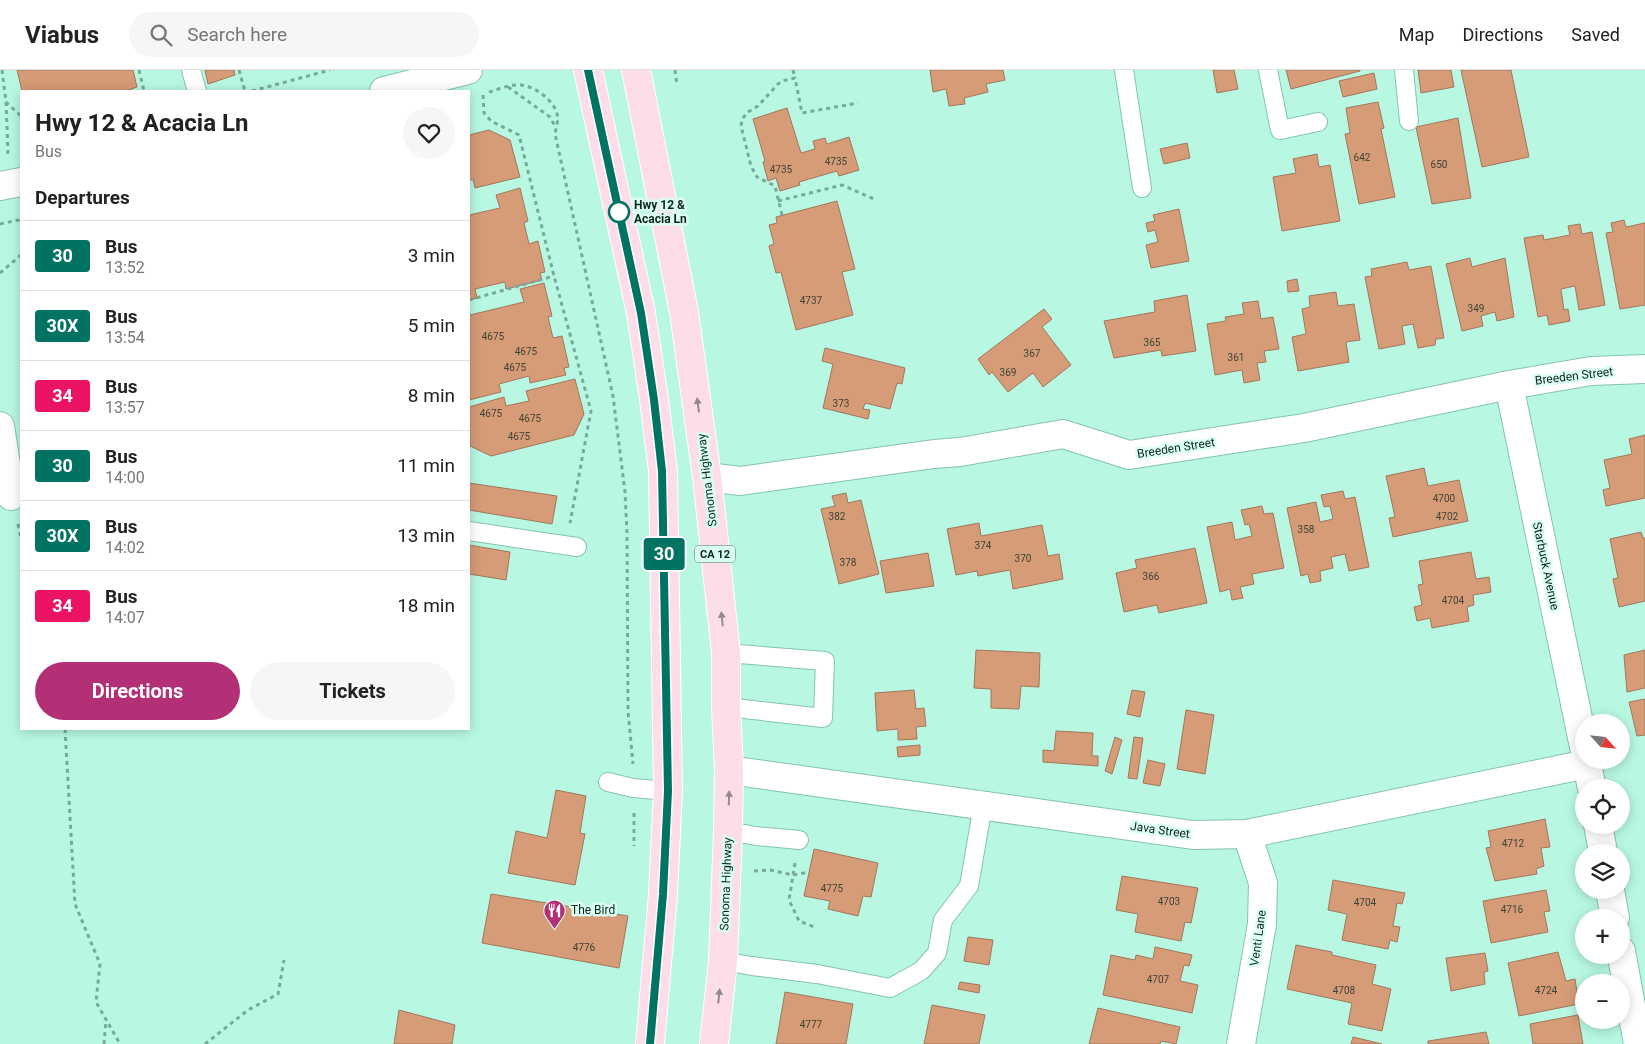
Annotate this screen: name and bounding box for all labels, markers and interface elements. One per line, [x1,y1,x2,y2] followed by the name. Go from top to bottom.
[129,12,479,57] search box
[25,21,99,49] text: Viabus
[147,21,175,49] icon: search
[187,23,287,46] text: Search here
[1399,24,1434,45] text: Map
[1462,24,1543,45] text: Directions
[1571,24,1620,45] text: Saved
[403,107,455,159] button: heart
[35,109,248,137] text: Hwy 12 & Acacia Ln
[35,142,62,161] text: Bus
[1354,152,1371,163] house number: 642
[825,156,848,167] house number: 4735
[1431,159,1448,170] house number: 650
[770,164,793,175] house number: 4735
[35,186,130,209] text: Departures
[634,198,687,226] place label: Hwy 12 & Acacia Ln
[608,201,630,223] marker: Hwy 12 & Acacia Ln
[105,235,138,258] text: Bus
[408,244,455,267] text: 3 min
[52,245,73,266] text: 30
[105,258,145,277] text: 13:52
[800,295,823,306] house number: 4737
[1468,303,1484,314] house number: 349
[105,305,138,328] text: Bus
[408,314,455,337] text: 5 min
[46,315,79,336] text: 30X
[105,328,145,347] text: 13:54
[482,331,505,342] house number: 4675
[1144,337,1161,348] house number: 365
[515,346,538,357] house number: 4675
[1024,348,1041,359] house number: 367
[1228,352,1244,363] house number: 361
[504,362,527,373] house number: 4675
[1534,364,1614,388] street label: Breeden Street
[1000,367,1016,378] house number: 369
[105,375,138,398] text: Bus
[408,384,455,407] text: 8 min
[52,385,73,406] text: 34
[694,397,702,413] one-way arrow
[105,398,145,417] text: 13:57
[833,398,849,409] house number: 373
[480,408,503,419] house number: 4675
[519,413,542,424] house number: 4675
[508,431,531,442] house number: 4675
[694,432,720,527] street label: Sonoma Highway
[1136,435,1216,461] street label: Breeden Street
[105,445,138,468] text: Bus
[397,454,455,477] text: 11 min
[52,455,73,476] text: 30
[105,468,145,487] text: 14:00
[1433,493,1456,504] house number: 4700
[829,511,846,522] house number: 382
[1436,511,1459,522] house number: 4702
[105,515,138,538] text: Bus
[1530,521,1562,611] street label: Starbuck Avenue
[397,524,455,547] text: 13 min
[1298,524,1315,535] house number: 358
[46,525,79,546] text: 30X
[105,538,145,557] text: 14:02
[642,538,686,570] line badge: 30
[975,540,992,551] house number: 374
[654,543,674,564] text: 30
[695,546,735,562] road number: CA 12
[1015,553,1032,564] house number: 370
[840,557,857,568] house number: 378
[1143,571,1160,582] house number: 366
[105,585,138,608] text: Bus
[397,594,455,617] text: 18 min
[52,595,73,616] text: 34
[1442,595,1465,606] house number: 4704
[105,608,145,627] text: 14:07
[718,610,726,626] one-way arrow
[35,662,240,720] button: Directions
[250,662,455,720] button: Tickets
[1575,714,1630,769] north arrow
[1575,714,1630,1029] map controls
[1575,779,1630,834] button: locate
[725,790,733,806] one-way arrow
[1129,819,1191,841] street label: Java Street
[717,837,735,931] street label: Sonoma Highway
[1502,838,1525,849] house number: 4712
[1575,844,1630,899] button: layers
[821,883,844,894] house number: 4775
[1158,896,1180,907] house number: 4703
[1354,897,1377,908] house number: 4704
[543,898,567,929] restaurant icon: The Bird
[571,903,615,917] place label: The Bird
[1501,904,1524,915] house number: 4716
[1247,909,1269,967] street label: Venti Lane
[1575,909,1630,964] button: +
[573,942,596,953] house number: 4776
[1147,974,1170,985] house number: 4707
[1575,974,1630,1029] button: −
[1333,985,1356,996] house number: 4708
[1535,985,1558,996] house number: 4724
[715,987,723,1003] one-way arrow
[800,1019,823,1030] house number: 4777

